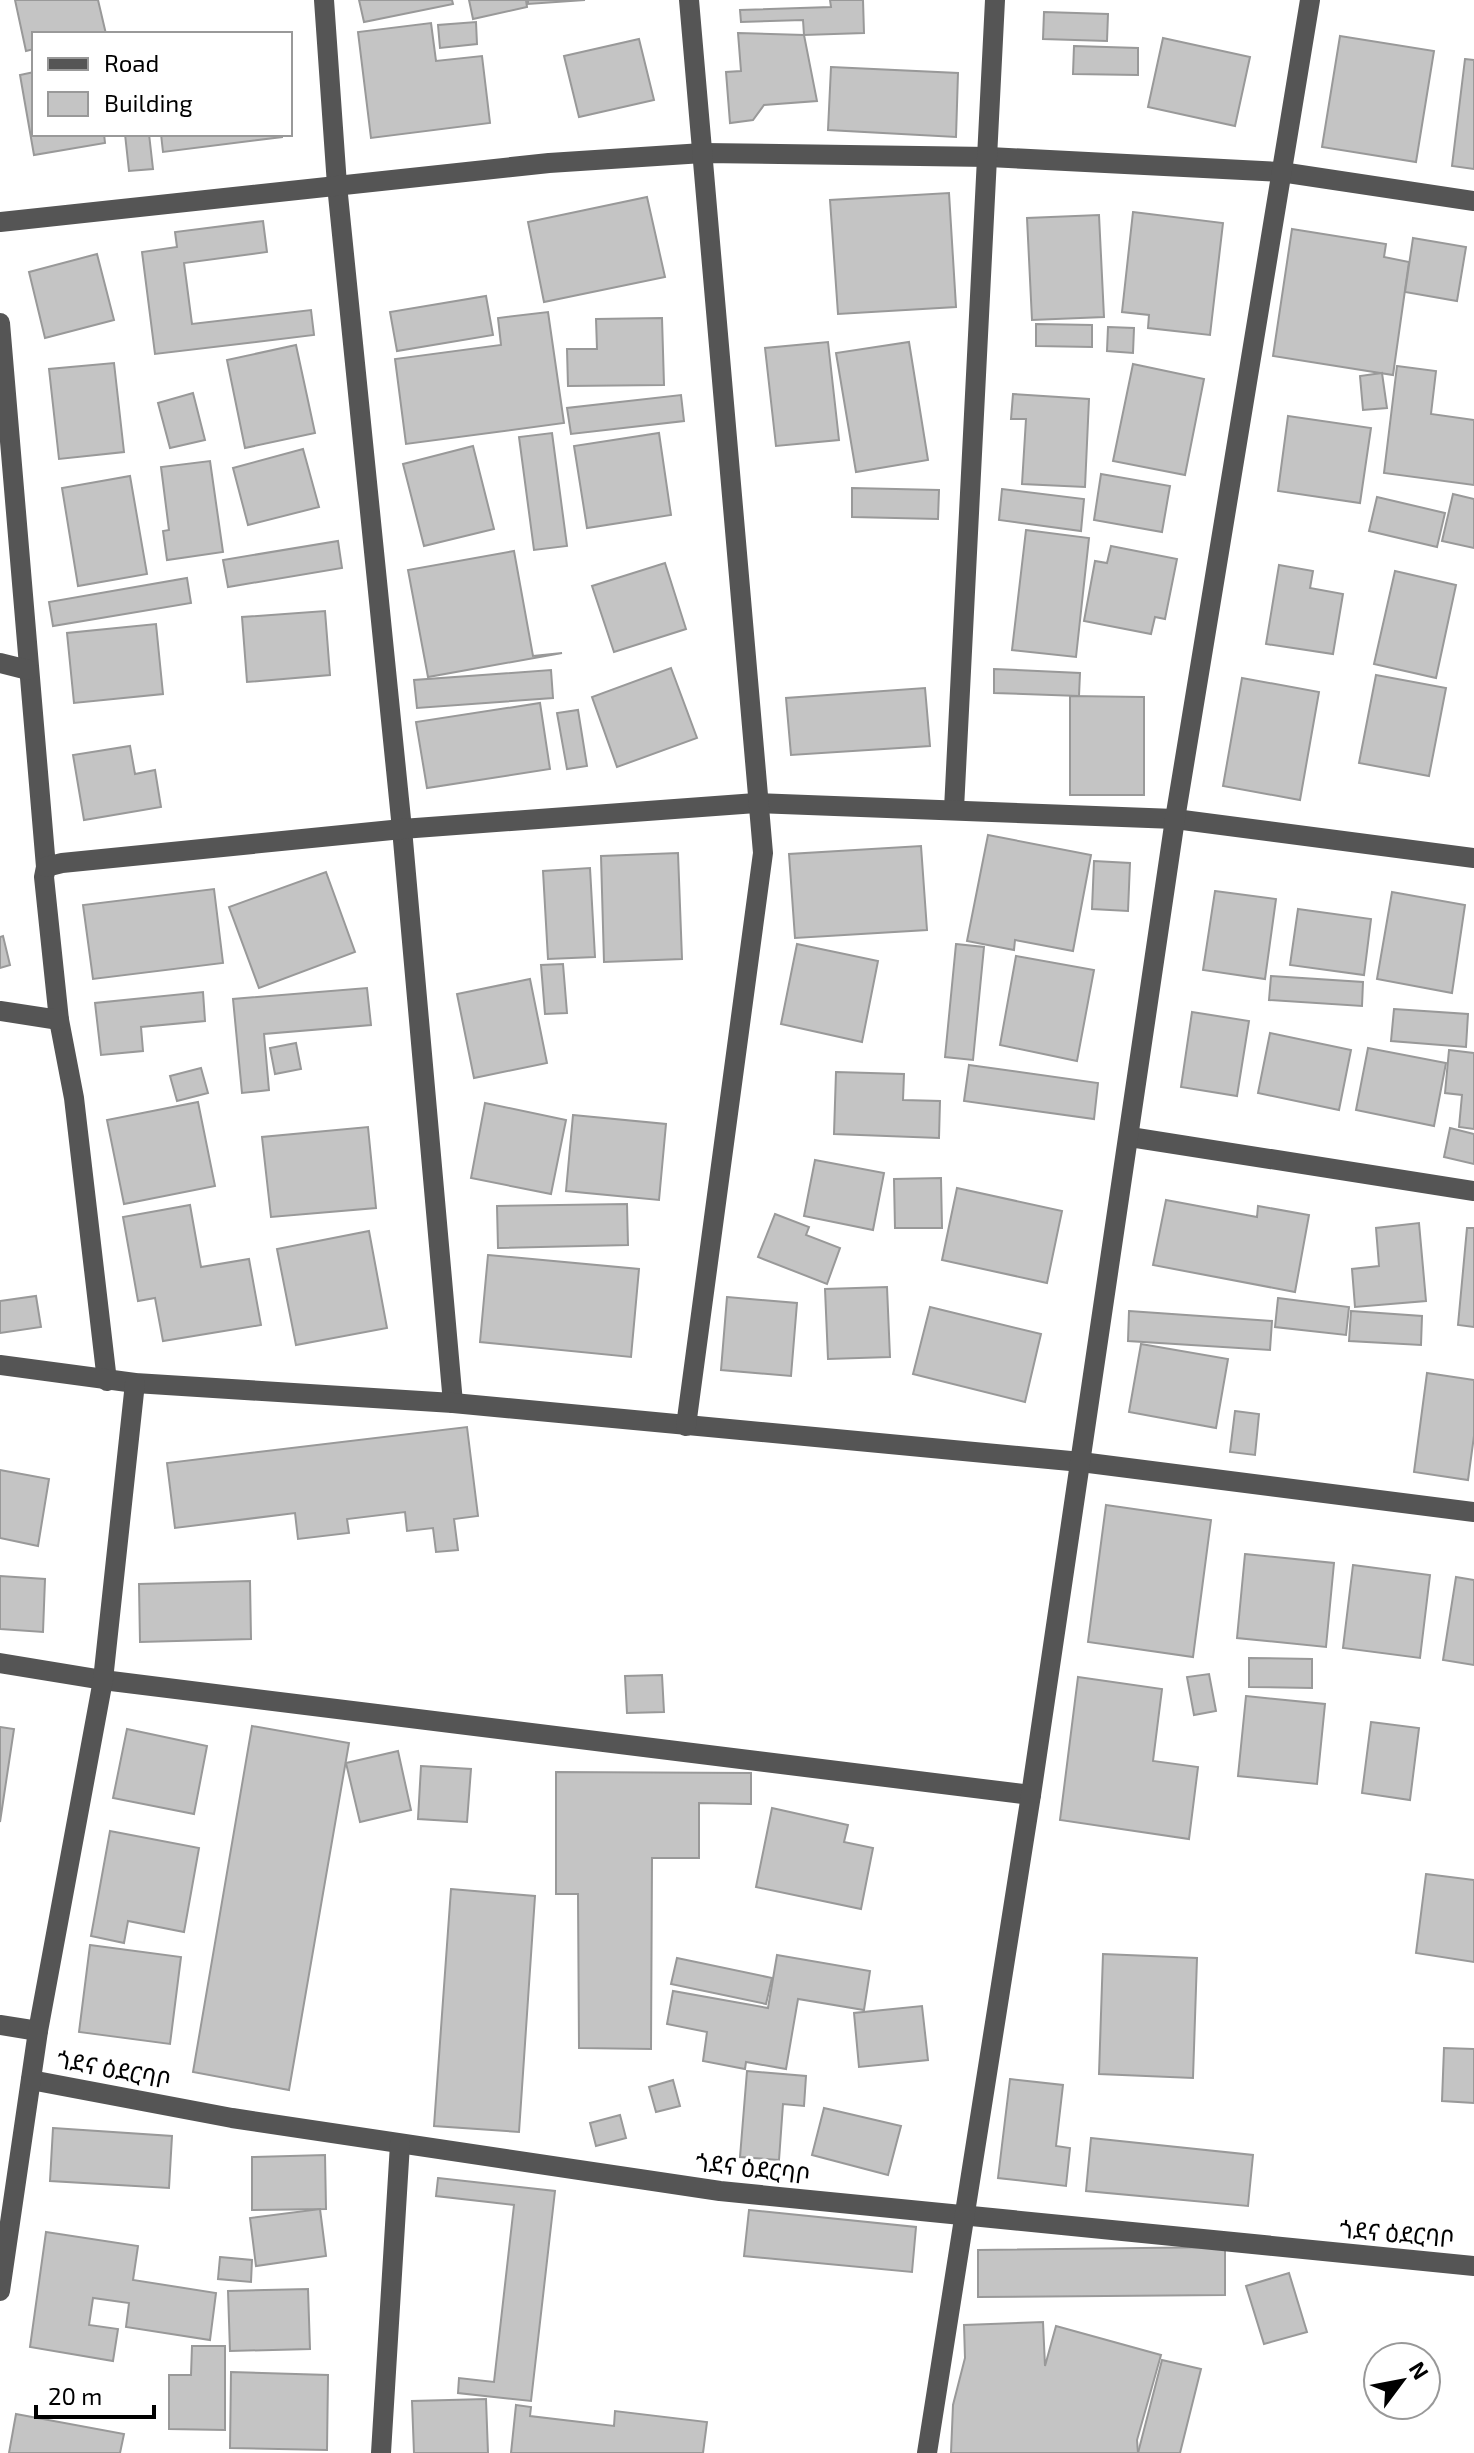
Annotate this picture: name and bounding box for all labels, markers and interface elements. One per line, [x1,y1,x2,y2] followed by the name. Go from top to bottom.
[32,32,292,136] legend
[104,48,159,77] text: Road
[104,88,193,117] text: Building
[55,2044,173,2094] street label: ጎደና ዕደርባቦ
[694,2147,812,2189] street label: ጎደና ዕደርባቦ
[1338,2214,1456,2252] street label: ጎደና ዕደርባቦ
[1362,2341,1442,2421] north arrow
[1405,2356,1435,2383] text: N
[36,2369,154,2419] scale bar
[48,2381,102,2410] text: 20 m

